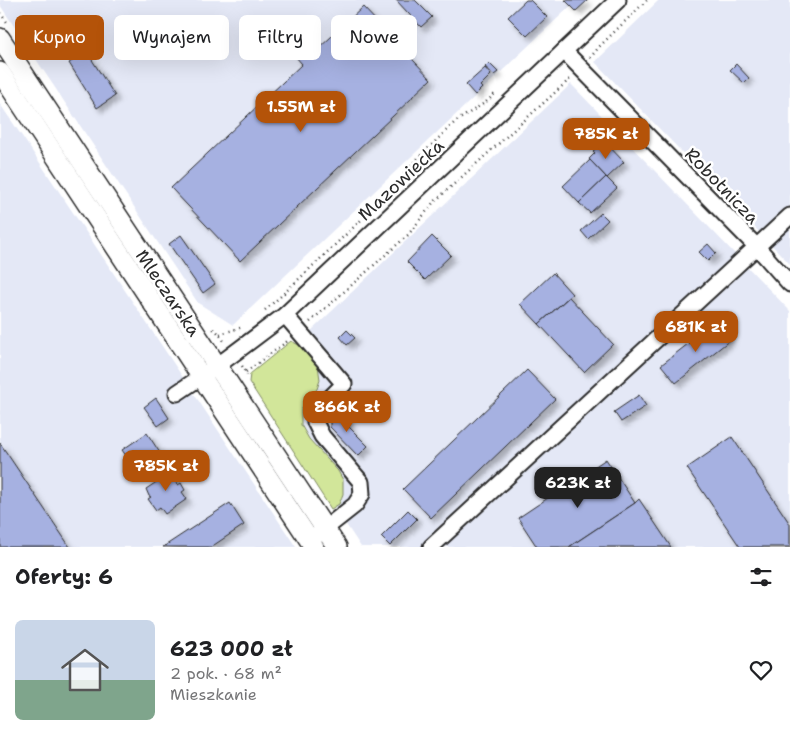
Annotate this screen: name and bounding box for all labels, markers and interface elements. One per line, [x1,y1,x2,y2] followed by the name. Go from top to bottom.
[15,15,104,60] chip: Kupno
[114,15,229,60] chip: Wynajem
[239,15,321,60] chip: Filtry
[331,15,417,60] chip: Nowe
[249,90,353,133] pin: 1.55M zł
[266,96,336,117] text: 1.55M zł
[560,118,652,160] pin: 785K zł
[574,123,638,144] text: 785K zł
[353,134,449,226] street label: Mazowiecka
[679,143,765,229] street label: Robotnicza
[130,245,206,341] street label: Mleczarska
[650,310,742,353] pin: 681K zł
[665,316,727,337] text: 681K zł
[301,390,393,433] pin: 866K zł
[314,396,380,417] text: 866K zł
[120,450,212,492] pin: 785K zł
[134,455,198,476] text: 785K zł
[532,466,624,509] pin: 623K zł
[545,472,611,493] text: 623K zł
[15,563,113,591] text: Oferty: 6
[747,563,775,591] icon: filters
[170,635,293,663] text: 623 000 zł
[55,640,115,700] icon: home
[747,656,775,684] icon: heart
[170,663,282,684] text: 2 pok. · 68 m²
[170,684,257,705] text: Mieszkanie

